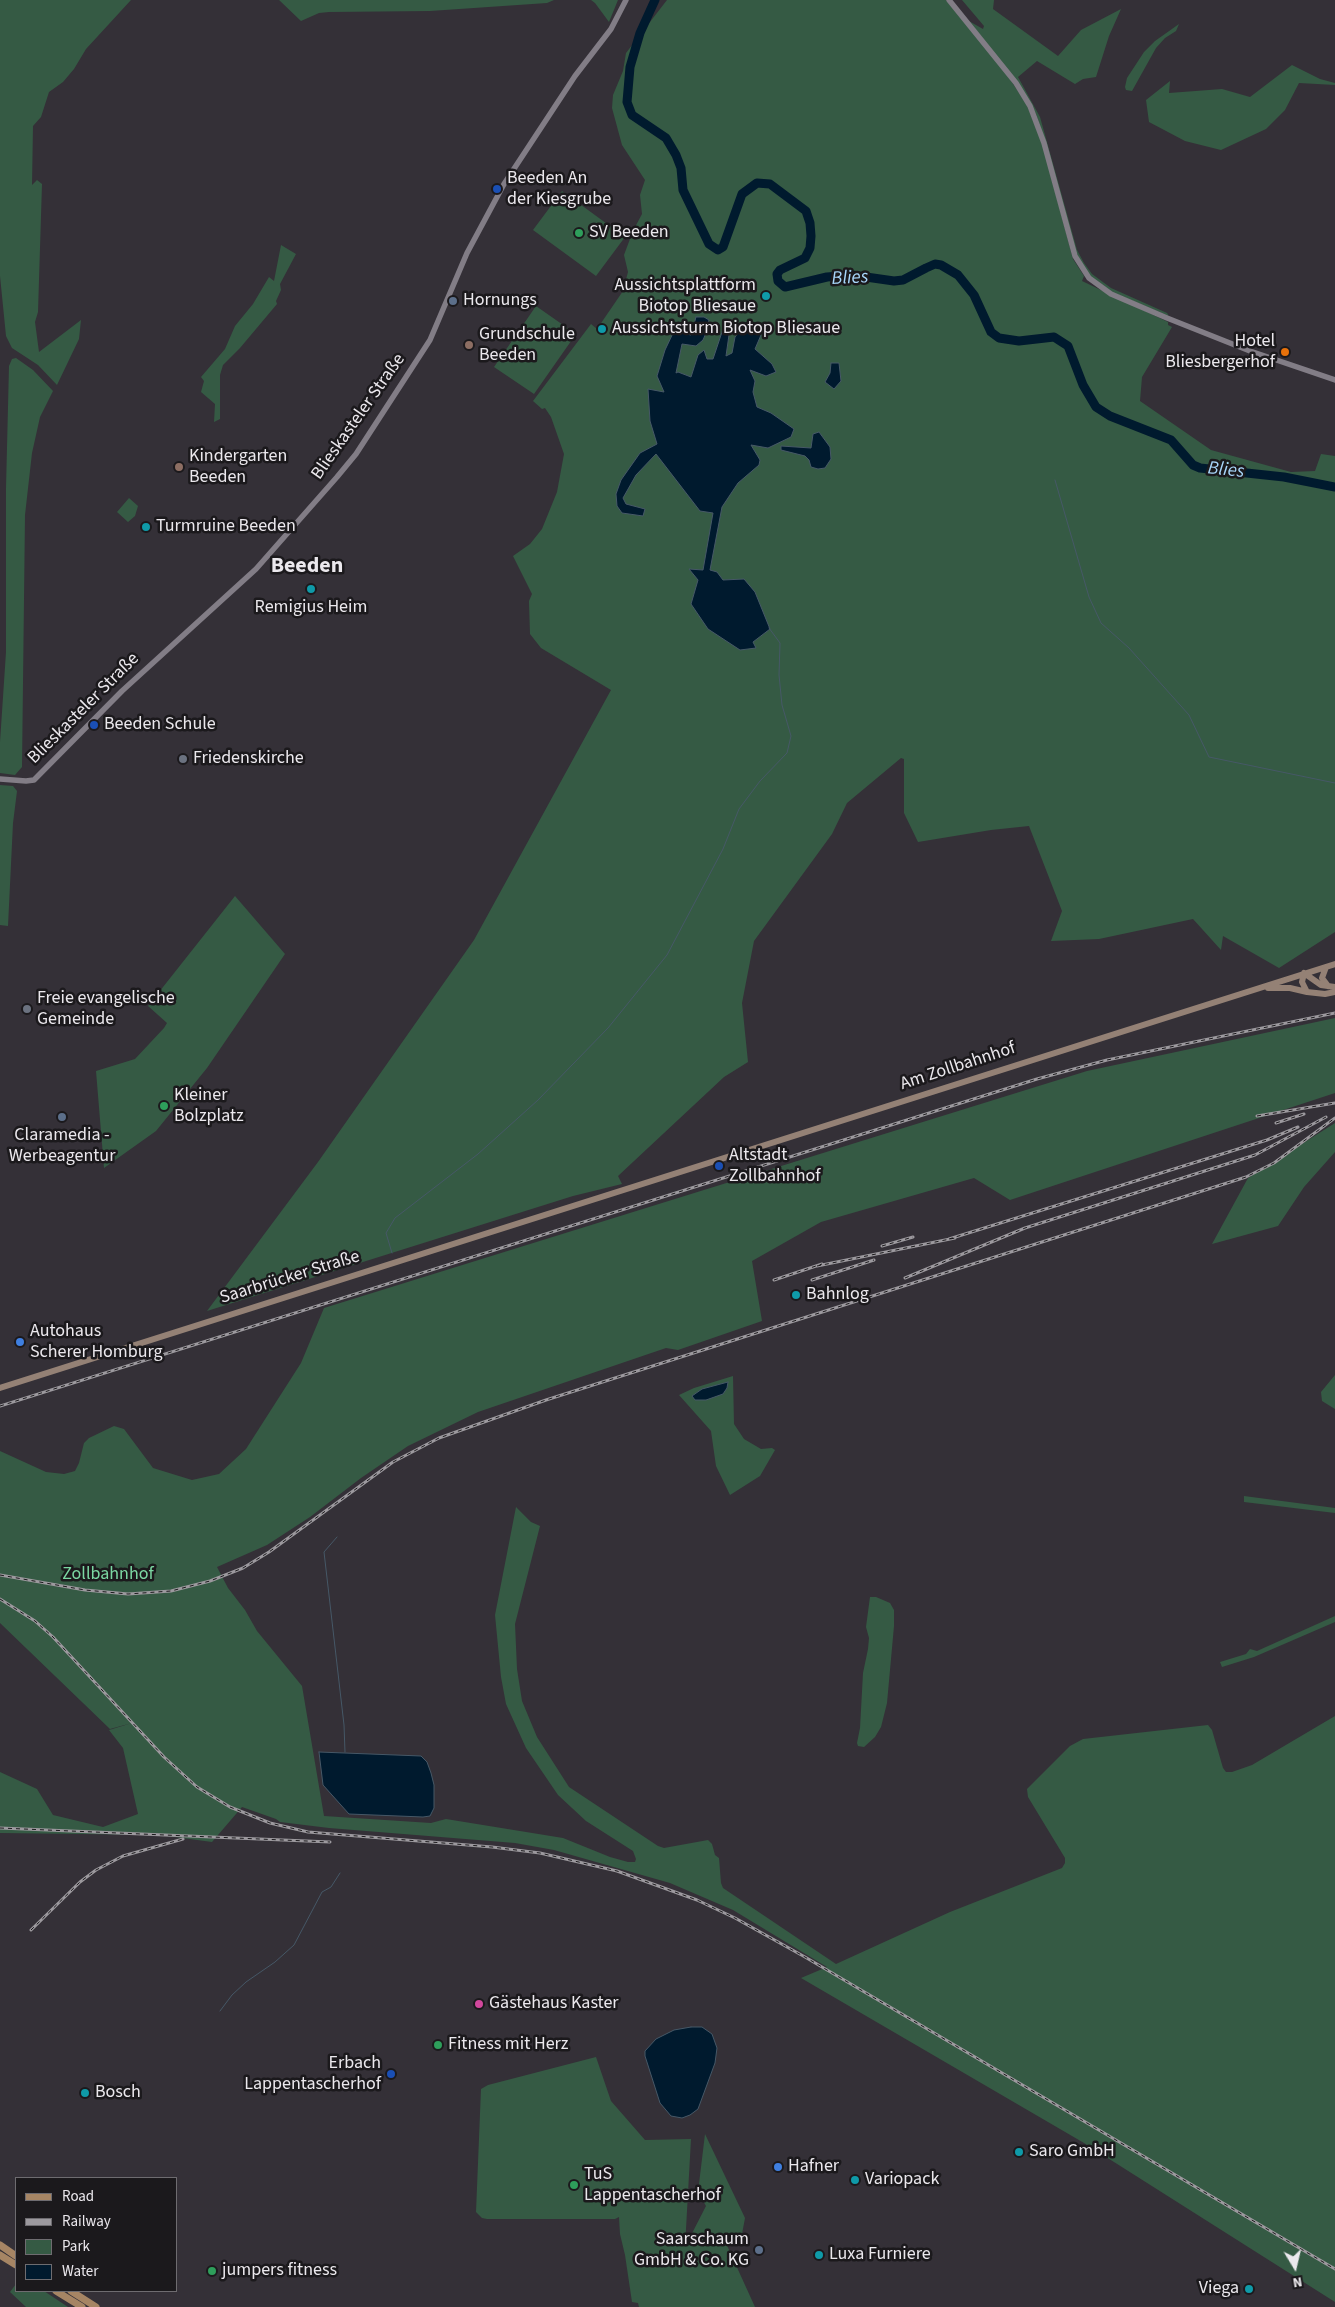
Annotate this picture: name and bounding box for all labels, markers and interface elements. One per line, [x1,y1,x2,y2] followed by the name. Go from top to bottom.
[507,168,611,210] place label: Beeden An der Kiesgrube
[491,183,503,195] marker: Beeden An der Kiesgrube
[589,222,669,244] place label: SV Beeden
[573,227,585,239] marker: SV Beeden
[831,267,869,291] water label: Blies
[615,275,756,318] place label: Aussichtsplattform Biotop Bliesaue
[463,290,537,312] place label: Hornungs
[760,290,772,302] marker: Aussichtsplattform Biotop Bliesaue
[447,295,459,307] marker: Hornungs
[612,318,840,340] place label: Aussichtsturm Biotop Bliesaue
[596,323,608,335] marker: Aussichtsturm Biotop Bliesaue
[479,324,575,366] place label: Grundschule Beeden
[1165,331,1275,374] place label: Hotel Bliesbergerhof
[463,339,475,351] marker: Grundschule Beeden
[1279,346,1291,358] marker: Hotel Bliesbergerhof
[308,350,410,484] street label: Blieskasteler Straße
[189,446,287,488] place label: Kindergarten Beeden
[1207,458,1245,484] water label: Blies
[173,461,185,473] marker: Kindergarten Beeden
[156,516,296,538] place label: Turmruine Beeden
[140,521,152,533] marker: Turmruine Beeden
[271,554,343,580] district label: Beeden
[305,583,317,595] marker: Remigius Heim
[255,597,367,619] place label: Remigius Heim
[24,649,144,769] street label: Blieskasteler Straße
[104,714,216,736] place label: Beeden Schule
[88,719,100,731] marker: Beeden Schule
[193,748,304,770] place label: Friedenskirche
[177,753,189,765] marker: Friedenskirche
[37,988,175,1030] place label: Freie evangelische Gemeinde
[21,1003,33,1015] marker: Freie evangelische Gemeinde
[898,1038,1018,1096] street label: Am Zollbahnhof
[174,1085,244,1128] place label: Kleiner Bolzplatz
[158,1100,170,1112] marker: Kleiner Bolzplatz
[56,1111,68,1123] marker: Claramedia - Werbeagentur
[9,1125,115,1168] place label: Claramedia - Werbeagentur
[729,1145,820,1188] place label: Altstadt Zollbahnhof
[713,1160,725,1172] marker: Altstadt Zollbahnhof
[218,1246,362,1310] street label: Saarbrücker Straße
[806,1284,869,1306] place label: Bahnlog
[790,1289,802,1301] marker: Bahnlog
[30,1321,163,1364] place label: Autohaus Scherer Homburg
[14,1336,26,1348] marker: Autohaus Scherer Homburg
[62,1564,154,1586] park label: Zollbahnhof
[489,1993,619,2015] place label: Gästehaus Kaster
[473,1998,485,2010] marker: Gästehaus Kaster
[448,2034,568,2056] place label: Fitness mit Herz
[432,2039,444,2051] marker: Fitness mit Herz
[244,2053,381,2096] place label: Erbach Lappentascherhof
[385,2068,397,2080] marker: Erbach Lappentascherhof
[95,2082,141,2104] place label: Bosch
[79,2087,91,2099] marker: Bosch
[1029,2141,1115,2163] place label: Saro GmbH
[1013,2146,1025,2158] marker: Saro GmbH
[788,2156,839,2178] place label: Hafner
[772,2161,784,2173] marker: Hafner
[584,2164,721,2206] place label: TuS Lappentascherhof
[865,2169,939,2191] place label: Variopack
[849,2174,861,2186] marker: Variopack
[15,2177,178,2292] legend
[568,2179,580,2191] marker: TuS Lappentascherhof
[62,2186,94,2207] text: Road
[62,2211,111,2232] text: Railway
[634,2229,749,2272] place label: Saarschaum GmbH & Co. KG
[62,2236,90,2257] text: Park
[1270,2242,1320,2292] north arrow
[753,2244,765,2256] marker: Saarschaum GmbH & Co. KG
[829,2244,931,2266] place label: Luxa Furniere
[813,2249,825,2261] marker: Luxa Furniere
[222,2260,337,2282] place label: jumpers fitness
[62,2261,98,2282] text: Water
[206,2265,218,2277] marker: jumpers fitness
[1291,2271,1304,2292] text: N
[1199,2278,1239,2300] place label: Viega
[1243,2283,1255,2295] marker: Viega

